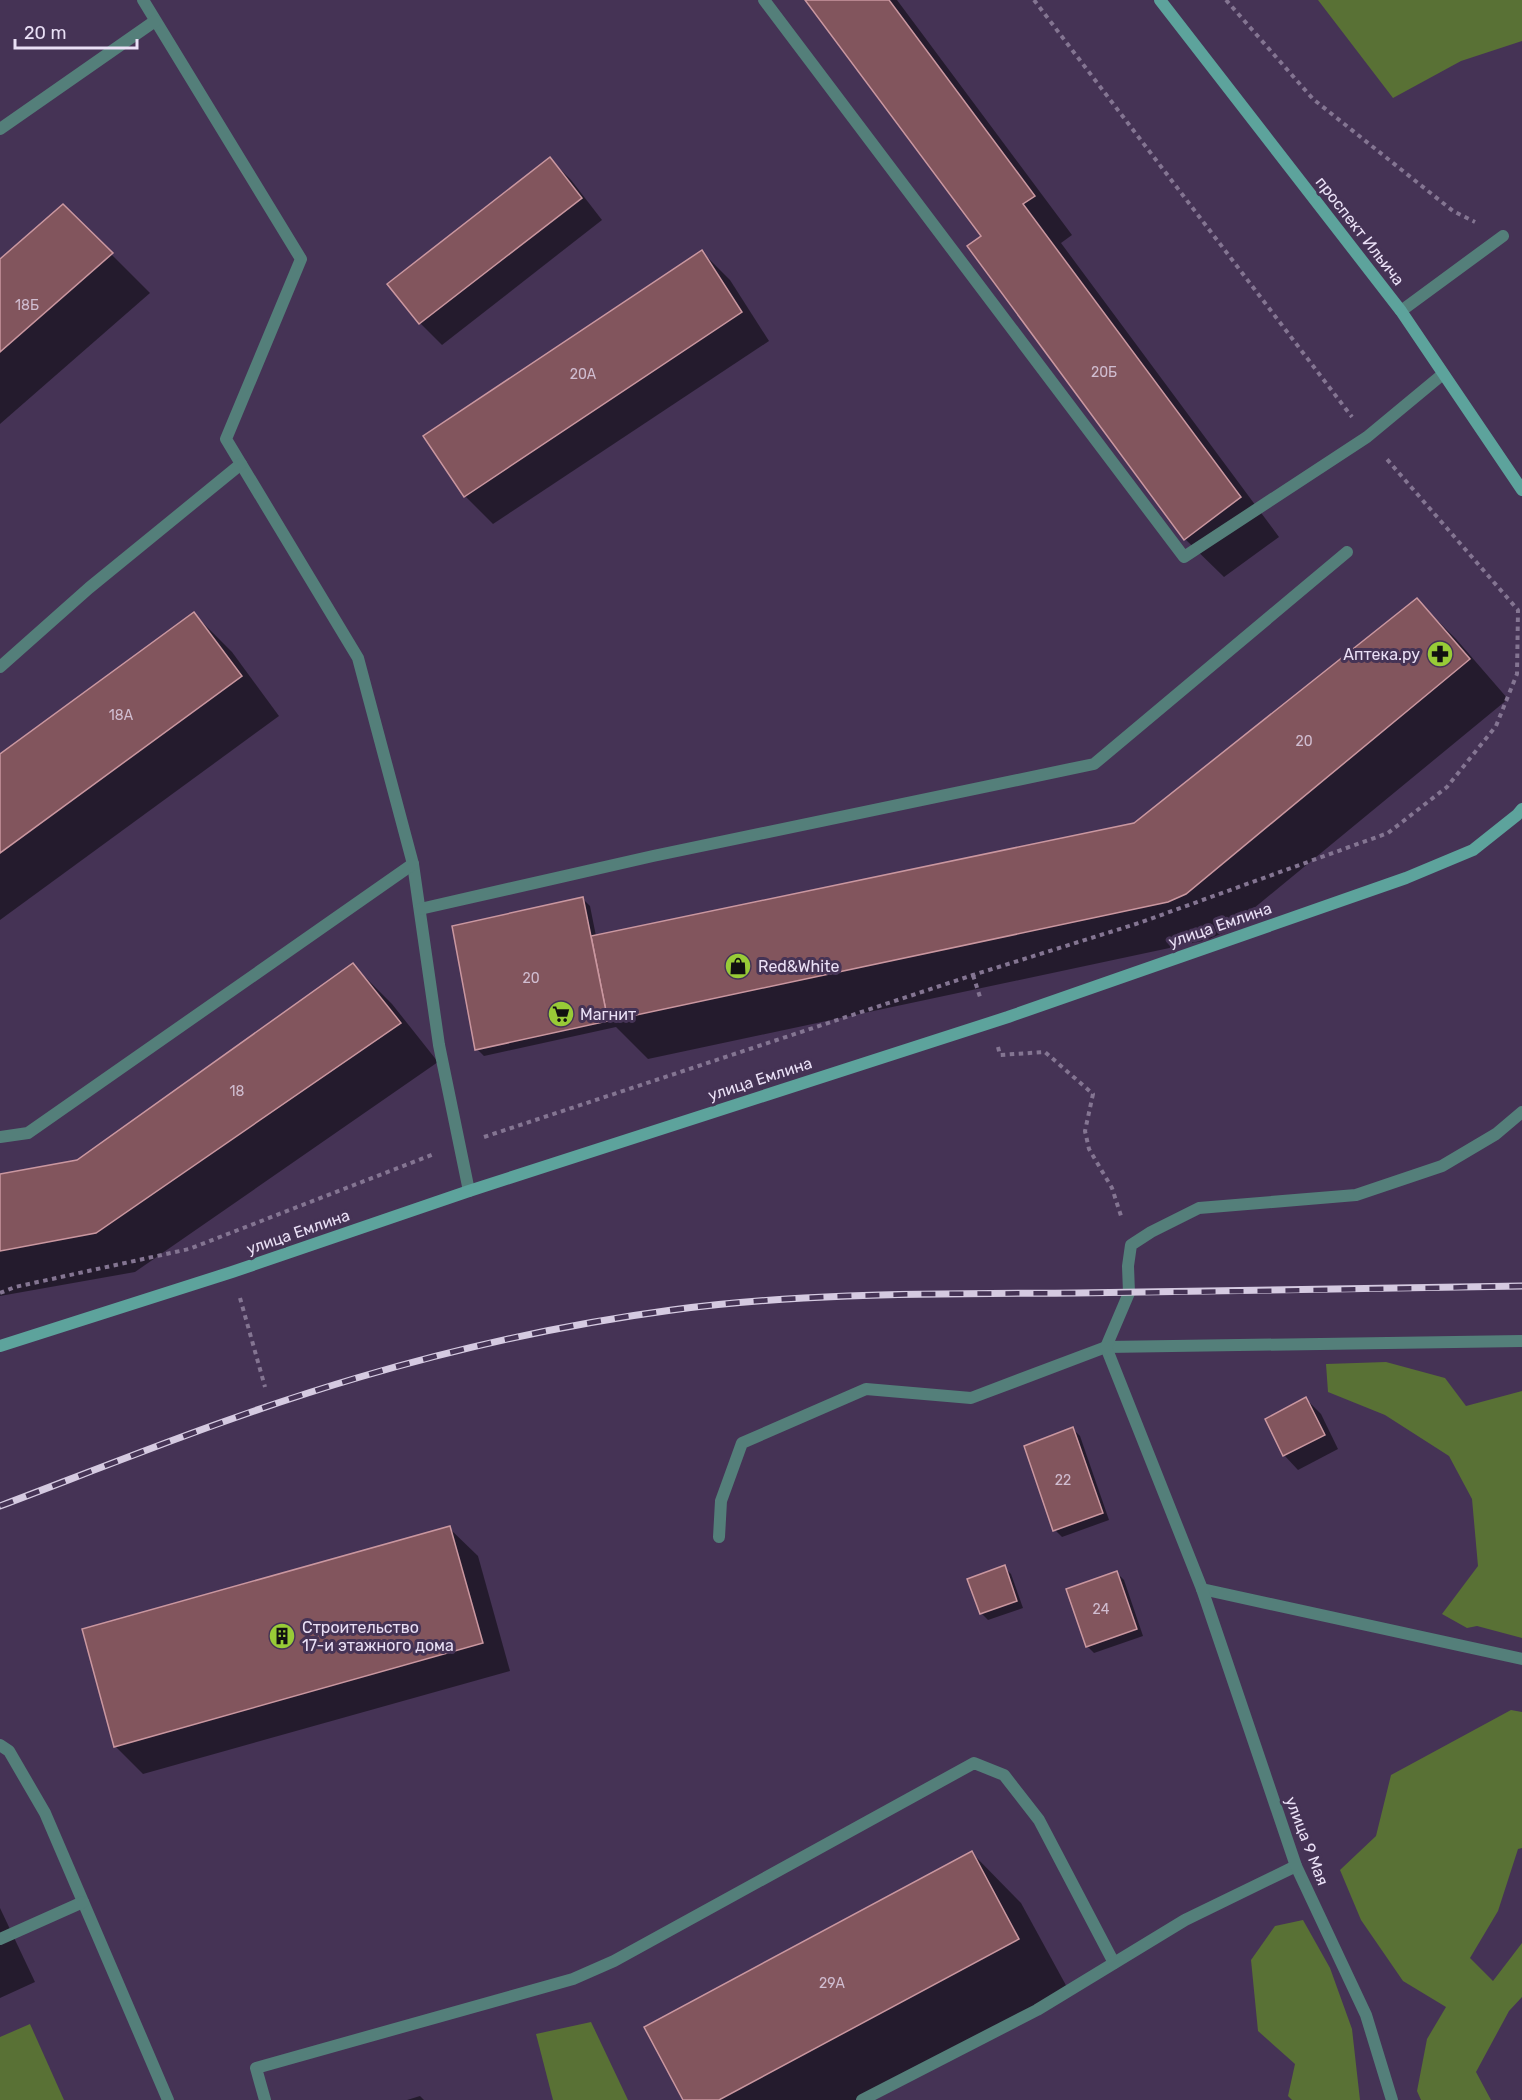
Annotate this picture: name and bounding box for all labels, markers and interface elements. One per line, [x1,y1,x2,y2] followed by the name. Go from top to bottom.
[15,12,136,50] scale bar
[24,22,66,44] text: 20 m
[1312,173,1408,289] street label: проспект Ильича
[15,297,39,314] house number: 18Б
[1091,364,1117,381] house number: 20Б
[570,366,597,383] house number: 20А
[1425,639,1455,669] pharmacy icon: Аптека.ру
[1343,645,1420,664] place label: Аптека.ру
[109,707,134,724] house number: 18А
[1295,733,1313,750] house number: 20
[1166,898,1274,952] street label: улица Емлина
[723,951,753,981] shop icon: Red&White
[758,957,839,976] place label: Red&White
[522,970,540,987] house number: 20
[546,999,576,1029] supermarket icon: Магнит
[580,1005,636,1024] place label: Магнит
[706,1053,814,1105] street label: улица Емлина
[230,1083,245,1100] house number: 18
[244,1205,352,1259] street label: улица Емлина
[1055,1472,1071,1489] house number: 22
[1093,1601,1110,1618] house number: 24
[302,1618,454,1655] place label: Строительство 17-и этажного дома
[267,1621,297,1651] building icon: Строительство 17-и этажного дома
[1281,1794,1333,1888] street label: улица 9 Мая
[819,1975,846,1992] house number: 29А

